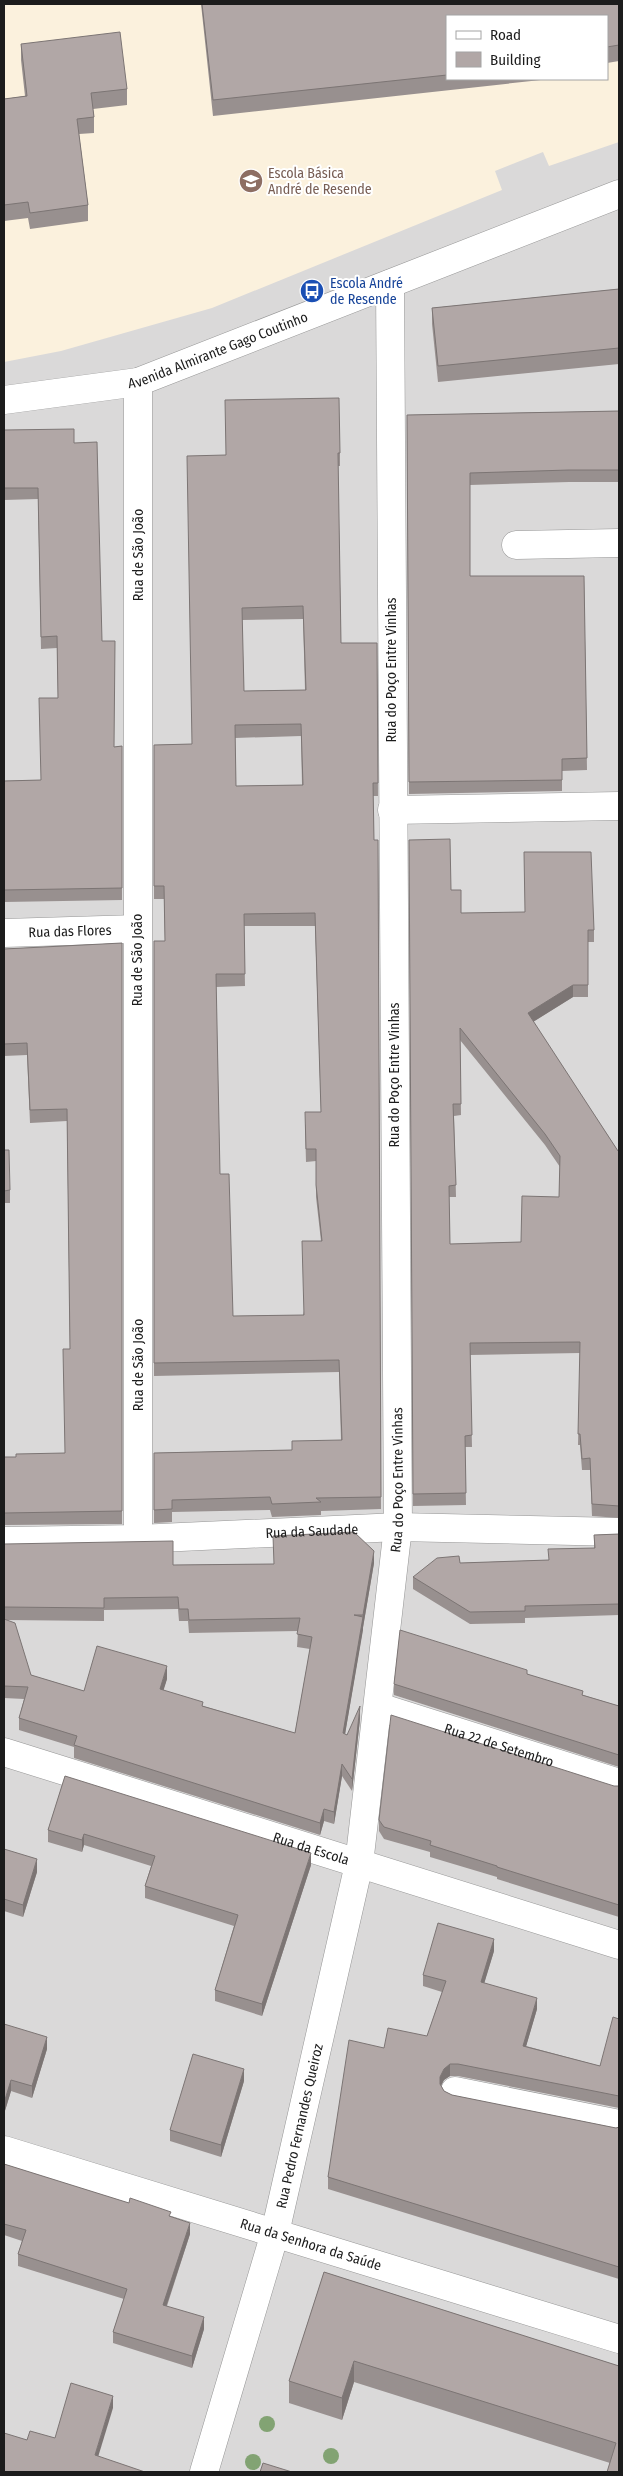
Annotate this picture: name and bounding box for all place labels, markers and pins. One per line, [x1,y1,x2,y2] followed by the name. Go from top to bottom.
[268,165,372,198] place label: Escola Básica André de Resende
[238,168,264,194] school or university icon: Escola Básica André de Resende
[330,275,403,308] place label: Escola André de Resende
[299,278,325,304] bus stop icon: Escola André de Resende

